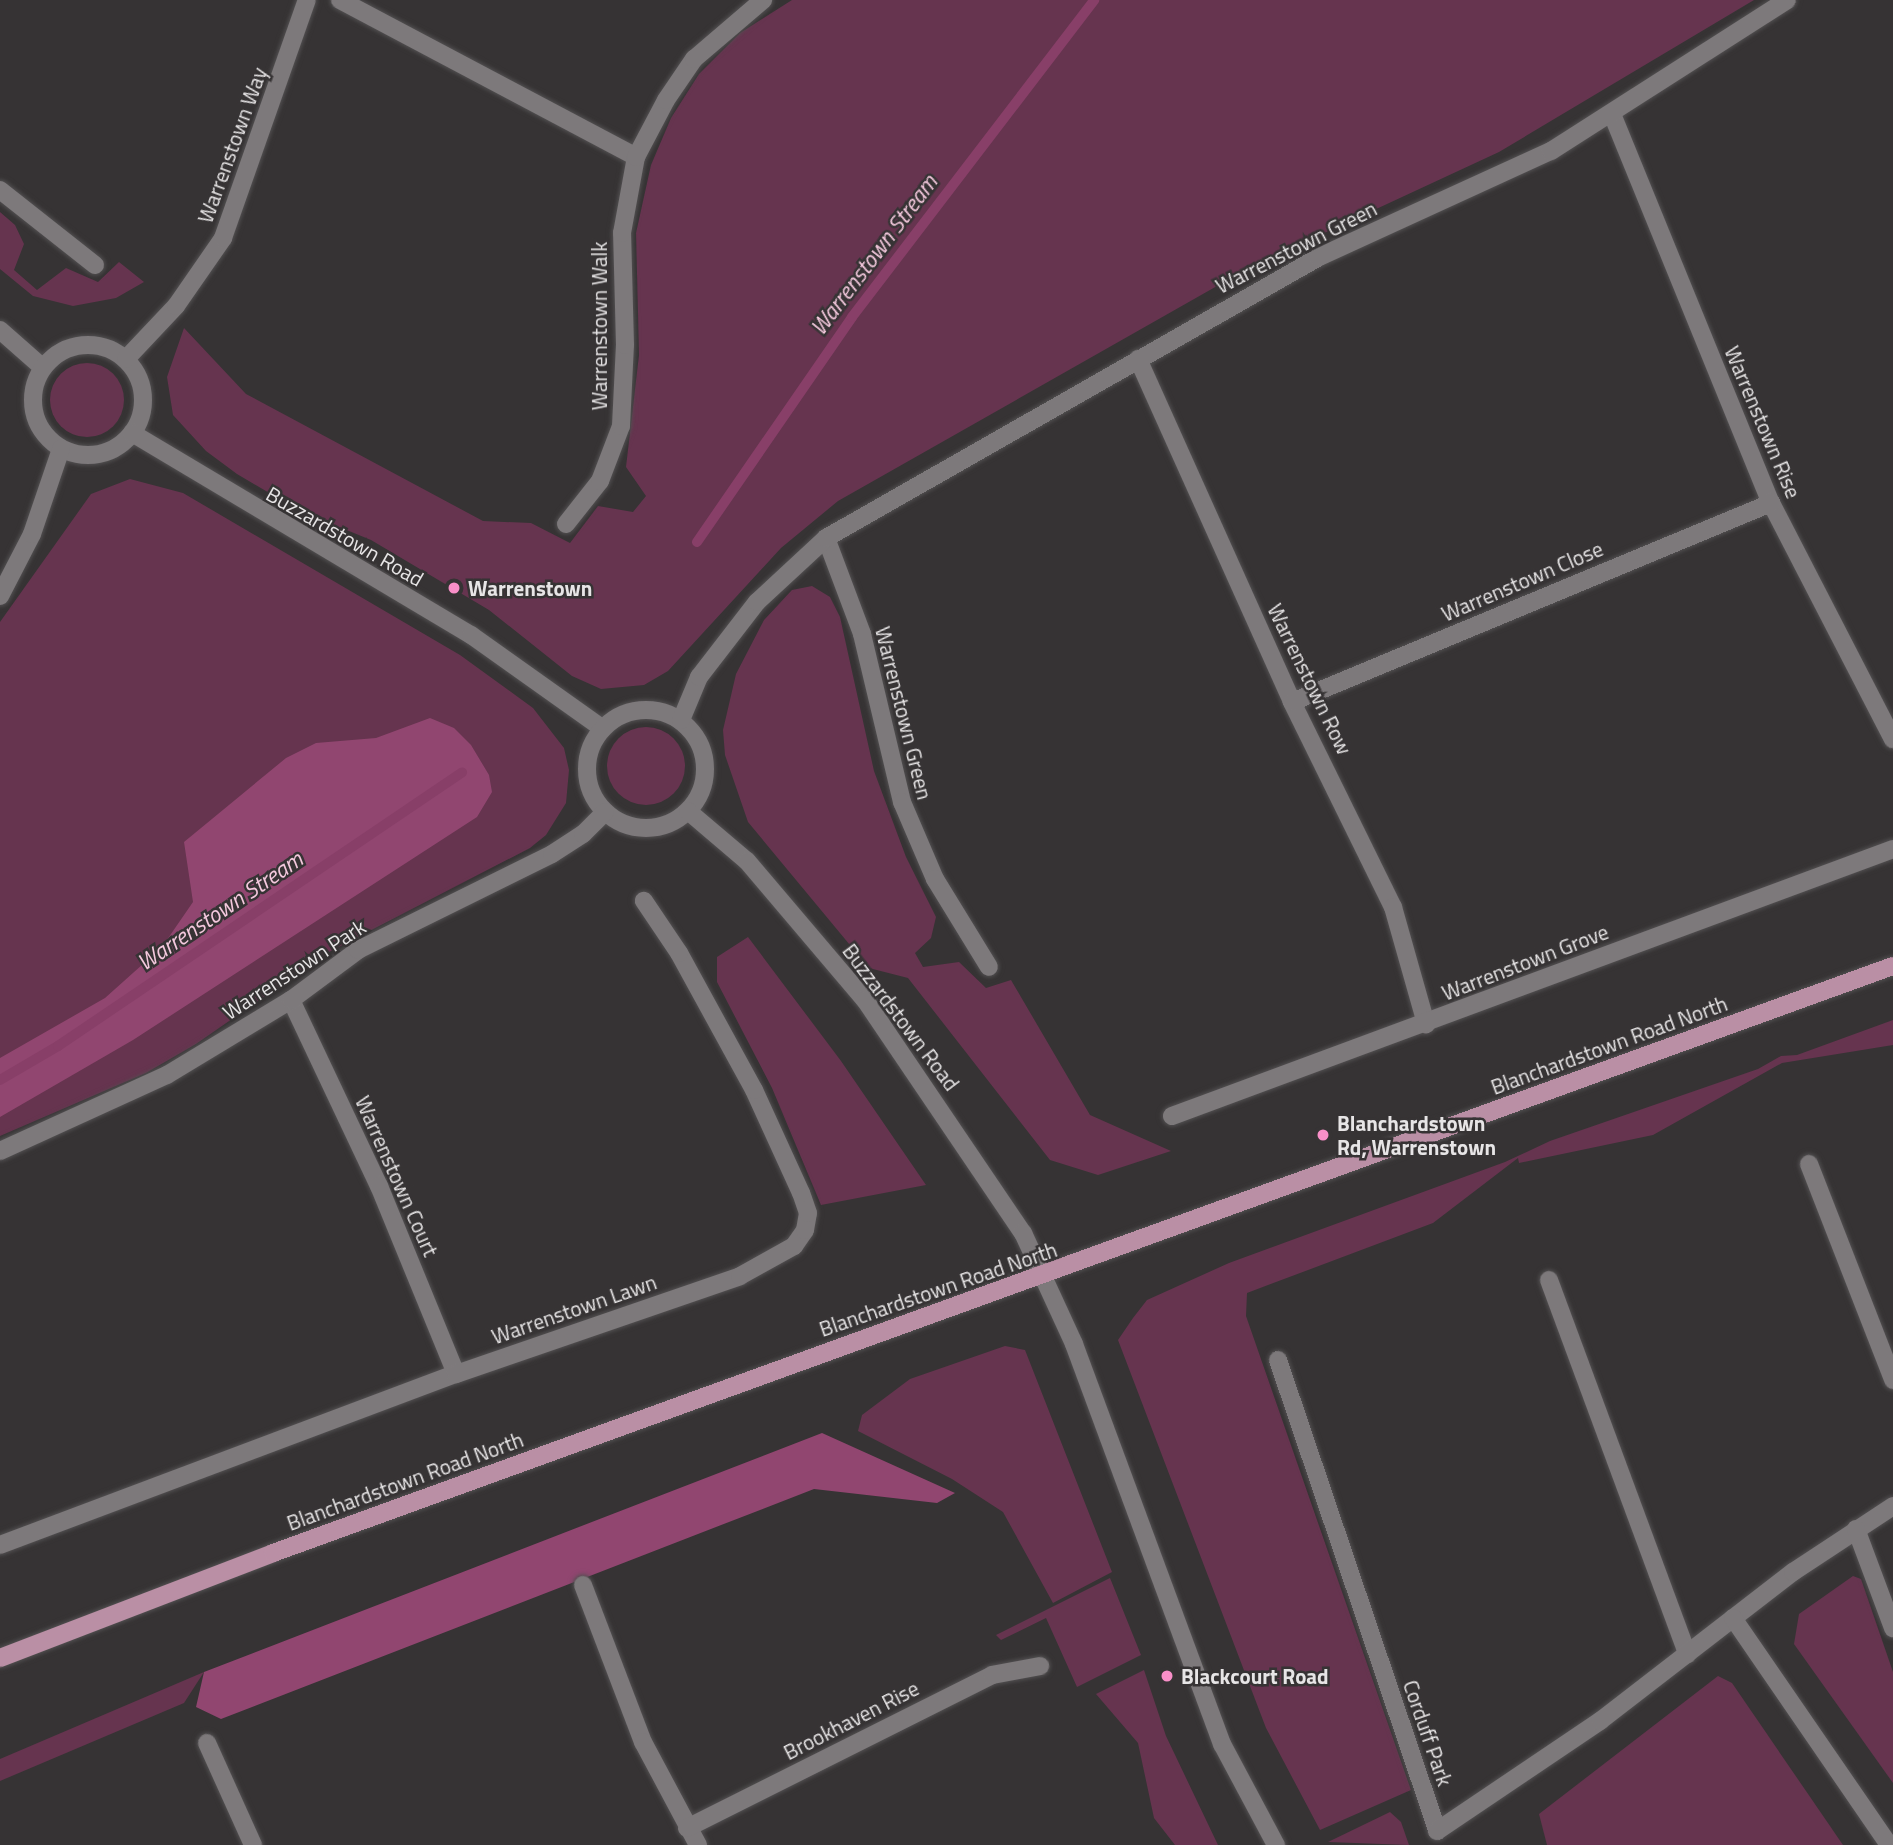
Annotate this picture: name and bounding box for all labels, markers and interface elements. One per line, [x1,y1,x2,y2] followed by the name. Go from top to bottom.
[192,64,272,226] street label: Warrenstown Way
[805,169,943,341] water label: Warrenstown Stream
[1211,195,1381,299] street label: Warrenstown Green
[586,242,612,410] street label: Warrenstown Walk
[1720,342,1806,502] street label: Warrenstown Rise
[262,481,428,591] street label: Buzzardstown Road
[1438,536,1606,626] street label: Warrenstown Close
[468,575,592,601] place label: Warrenstown
[446,580,462,596] marker: Warrenstown
[1263,599,1357,759] street label: Warrenstown Row
[870,624,938,802] street label: Warrenstown Green
[132,845,308,977] water label: Warrenstown Stream
[218,913,370,1025] street label: Warrenstown Park
[1438,919,1612,1005] street label: Warrenstown Grove
[838,939,964,1095] street label: Buzzardstown Road
[1487,990,1731,1100] street label: Blanchardstown Road North
[350,1092,444,1260] street label: Warrenstown Court
[1337,1110,1496,1160] place label: Blanchardstown Rd, Warrenstown
[1315,1127,1331,1143] marker: Blanchardstown Rd, Warrenstown
[816,1236,1060,1342] street label: Blanchardstown Road North
[488,1269,660,1349] street label: Warrenstown Lawn
[283,1426,527,1536] street label: Blanchardstown Road North
[1181,1663,1329,1689] place label: Blackcourt Road
[1159,1668,1175,1684] marker: Blackcourt Road
[779,1675,923,1765] street label: Brookhaven Rise
[1398,1677,1458,1789] street label: Corduff Park

